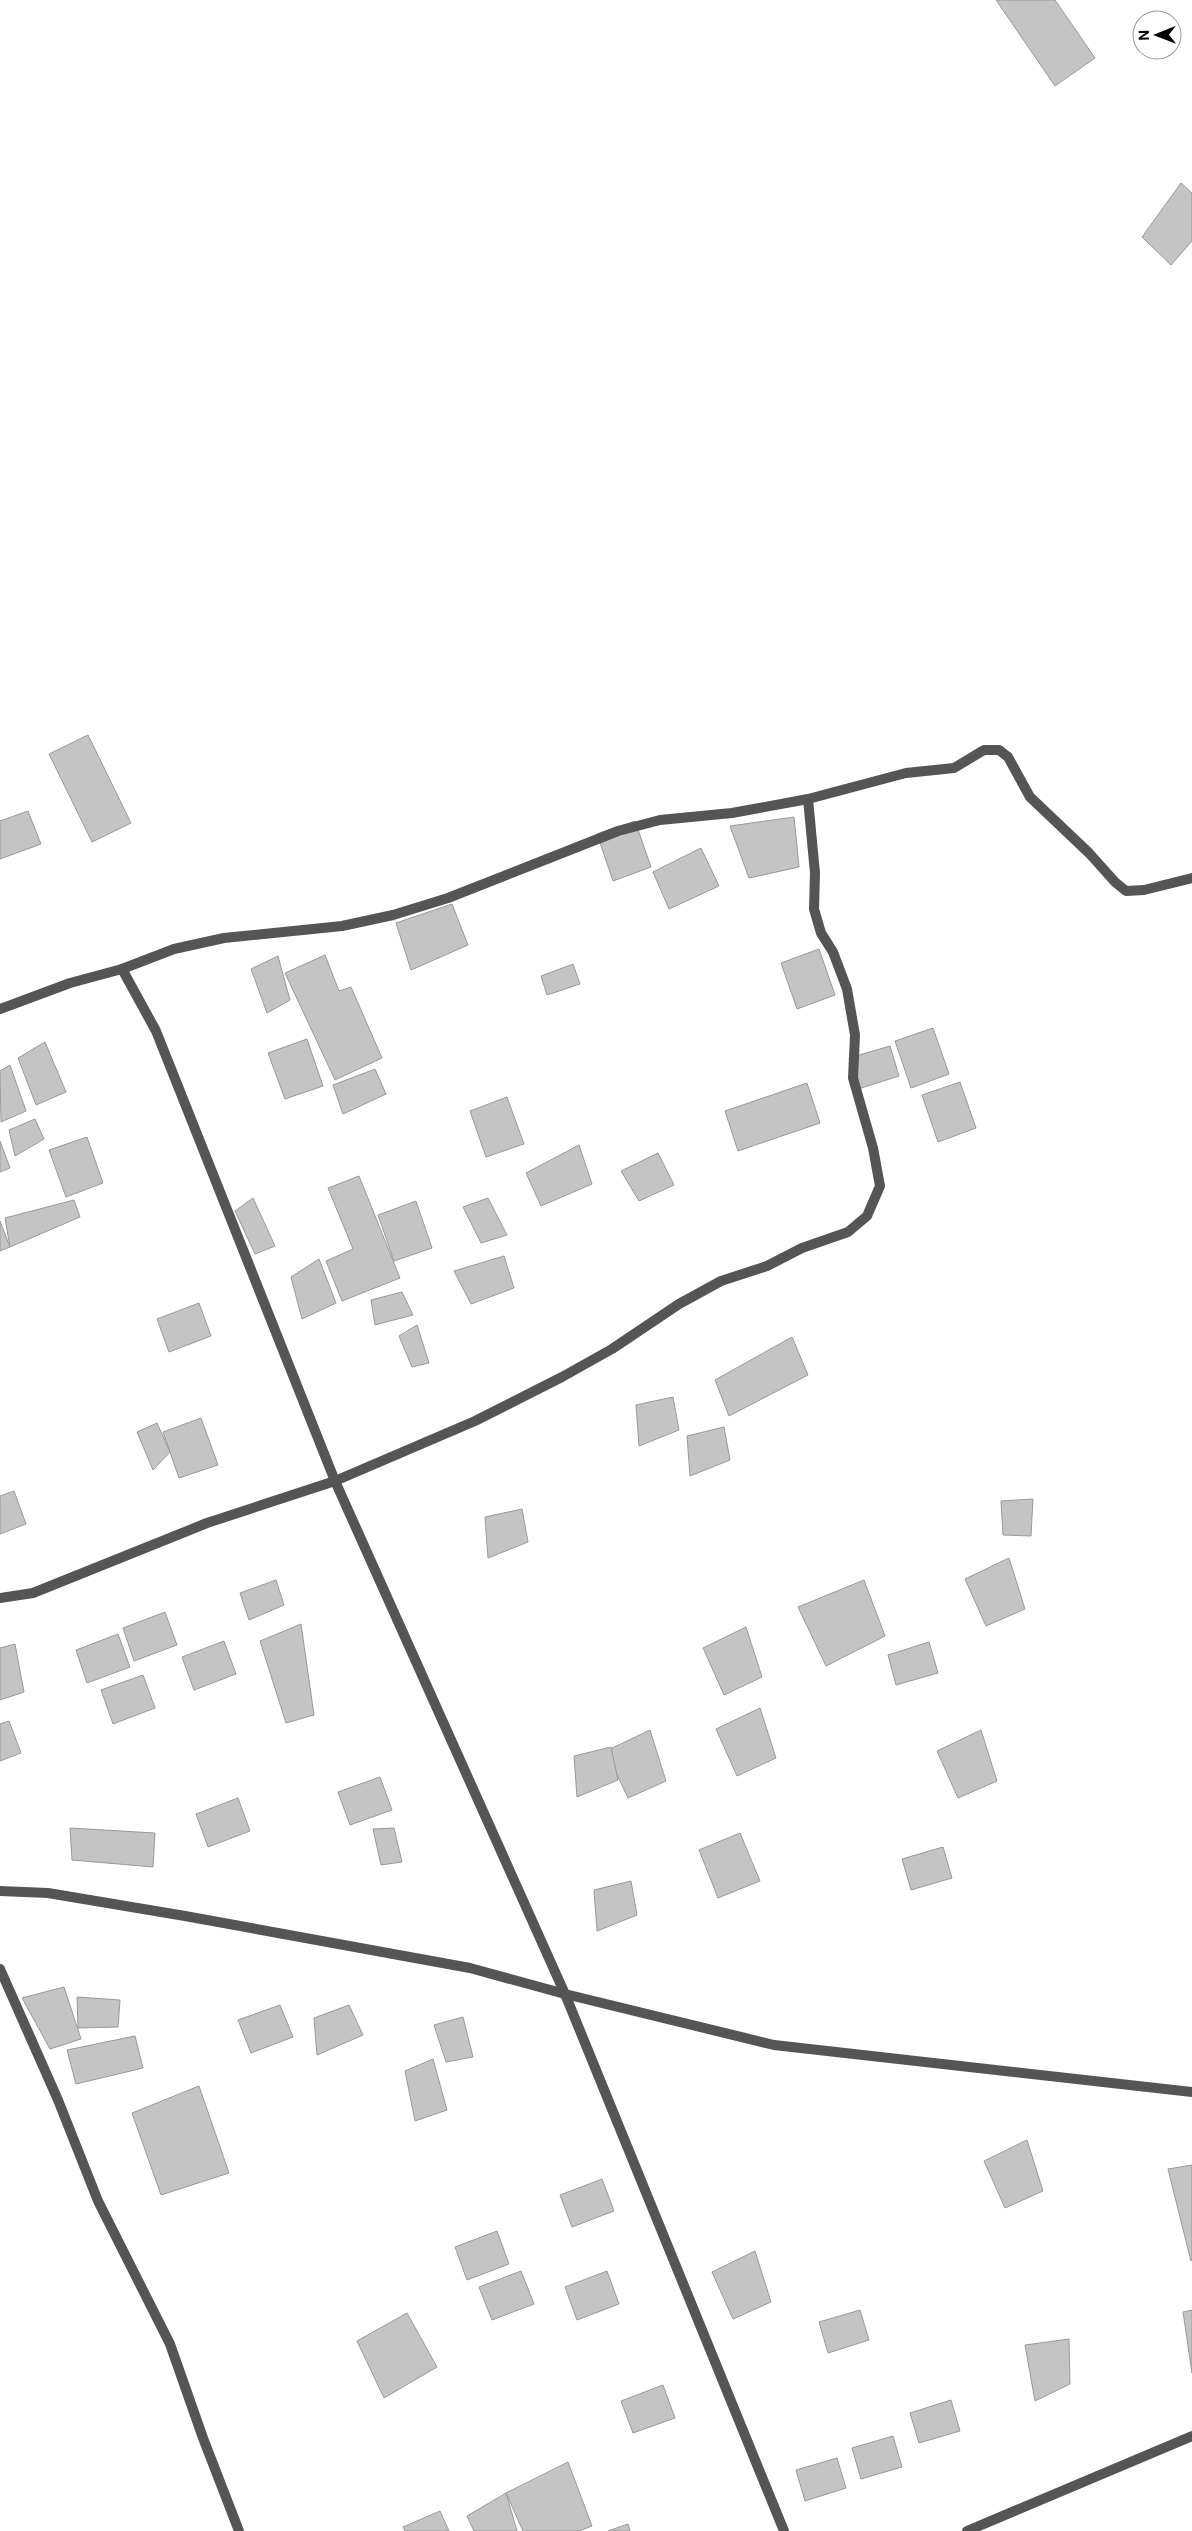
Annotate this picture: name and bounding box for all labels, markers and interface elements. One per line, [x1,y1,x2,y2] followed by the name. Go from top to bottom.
[1132,10,1182,60] north arrow
[1135,30,1152,41] text: N

